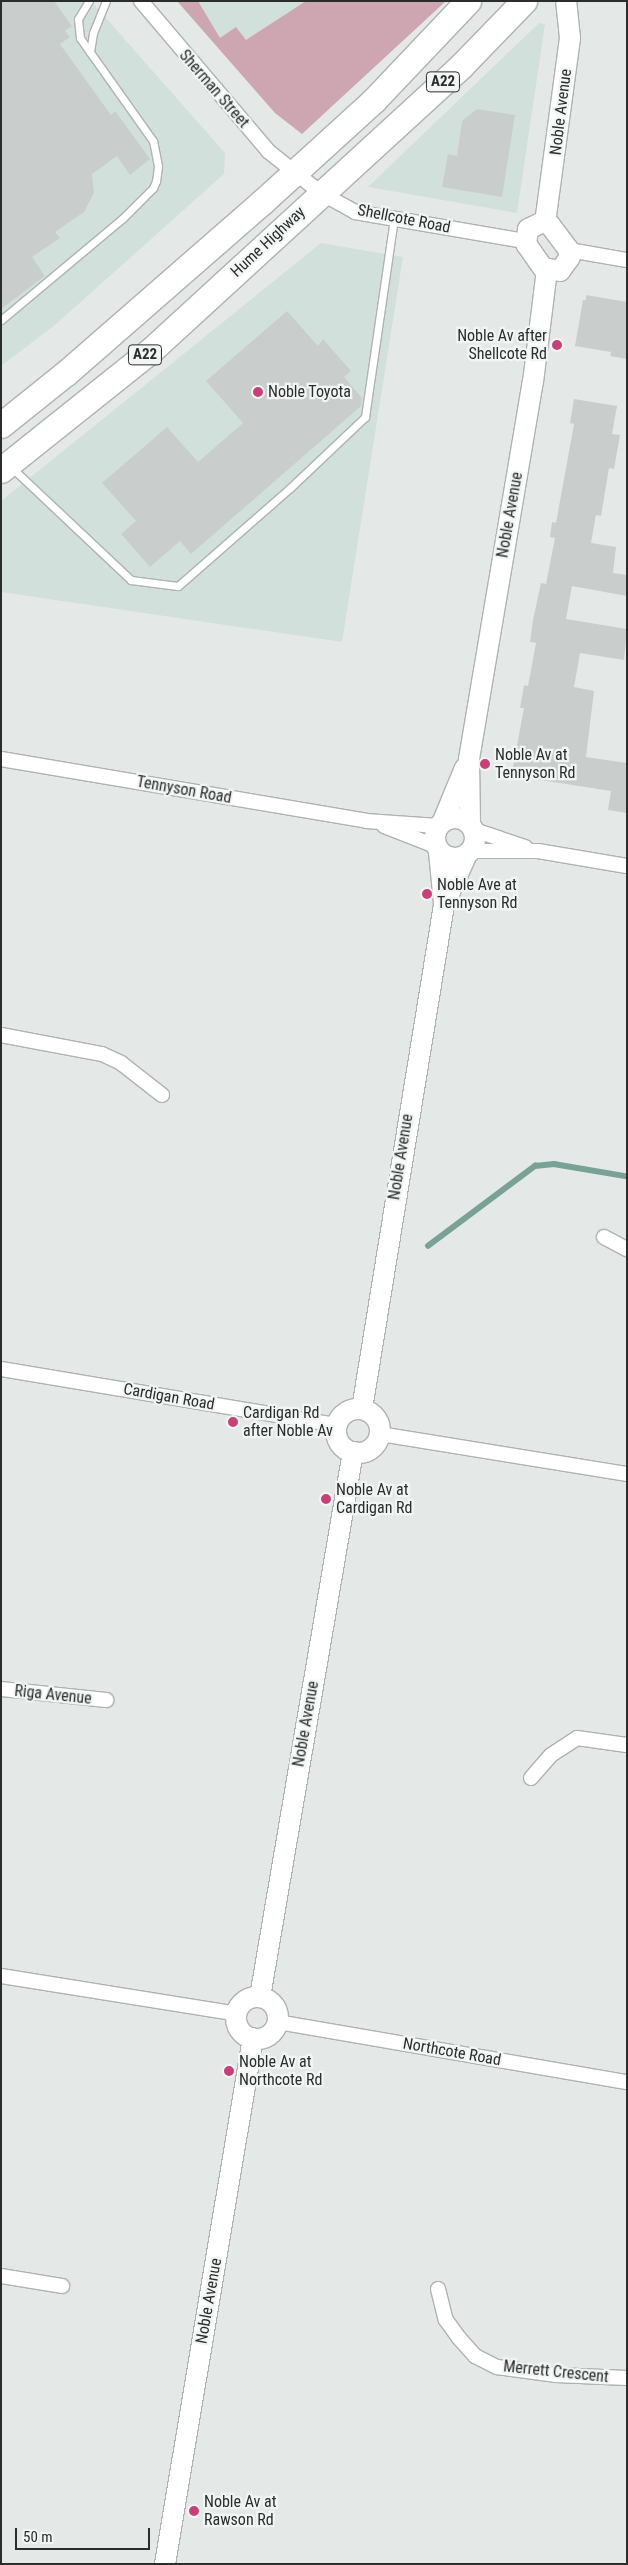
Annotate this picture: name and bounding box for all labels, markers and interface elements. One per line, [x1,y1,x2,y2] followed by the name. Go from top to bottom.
[175,46,253,132] street label: Sherman Street
[546,68,576,156] street label: Noble Avenue
[426,70,460,94] road number: A22
[356,201,452,237] street label: Shellcote Road
[227,203,309,281] street label: Hume Highway
[457,326,547,364] place label: Noble Av after Shellcote Rd
[551,339,563,351] marker: Noble Av after Shellcote Rd
[128,342,162,368] road number: A22
[268,382,351,402] place label: Noble Toyota
[252,386,264,398] marker: Noble Toyota
[493,471,527,559] street label: Noble Avenue
[495,745,575,783] place label: Noble Av at Tennyson Rd
[479,758,491,770] marker: Noble Av at Tennyson Rd
[135,772,233,808] street label: Tennyson Road
[437,875,517,913] place label: Noble Ave at Tennyson Rd
[421,888,433,900] marker: Noble Ave at Tennyson Rd
[385,1113,417,1201] street label: Noble Avenue
[122,1380,216,1414] street label: Cardigan Road
[243,1403,333,1441] place label: Cardigan Rd after Noble Av
[227,1416,239,1428] marker: Cardigan Rd after Noble Av
[336,1480,412,1518] place label: Noble Av at Cardigan Rd
[320,1493,332,1505] marker: Noble Av at Cardigan Rd
[289,1680,323,1768] street label: Noble Avenue
[13,1681,93,1709] street label: Riga Avenue
[402,2034,502,2070] street label: Northcote Road
[239,2052,322,2090] place label: Noble Av at Northcote Rd
[223,2065,235,2077] marker: Noble Av at Northcote Rd
[192,2257,226,2345] street label: Noble Avenue
[502,2357,610,2387] street label: Merrett Crescent
[204,2492,276,2530] place label: Noble Av at Rawson Rd
[188,2505,200,2517] marker: Noble Av at Rawson Rd
[18,2518,152,2550] scale bar
[23,2528,53,2546] text: 50 m

